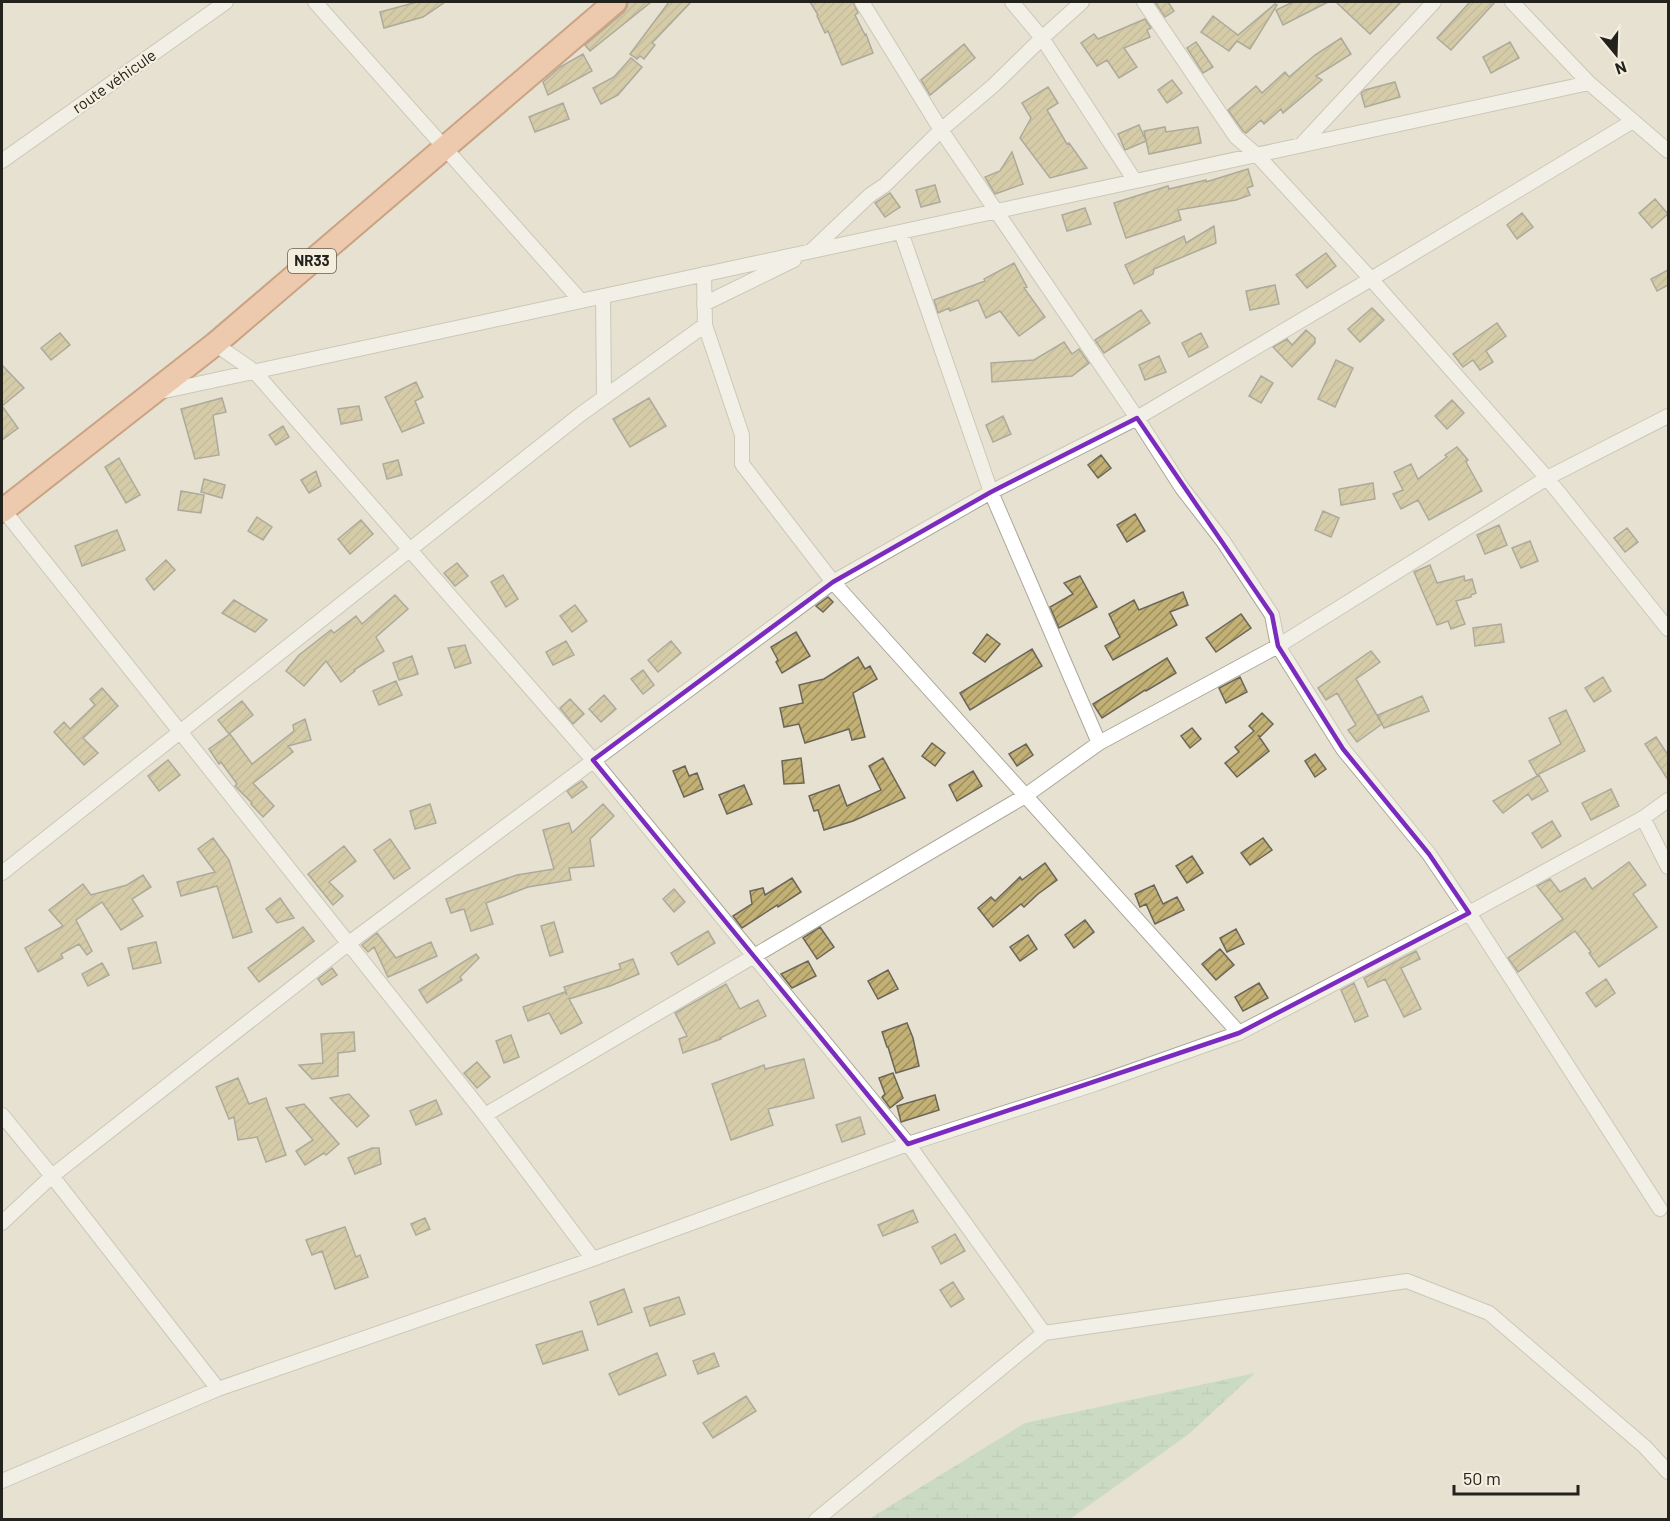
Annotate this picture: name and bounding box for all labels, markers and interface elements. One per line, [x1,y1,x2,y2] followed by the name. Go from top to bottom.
[1586,24,1646,84] north arrow
[68,45,159,116] street label: route véhicule
[1613,58,1629,79] text: N
[288,249,336,273] road number: NR33
[1454,1458,1578,1496] scale bar
[1463,1467,1501,1489] text: 50 m

